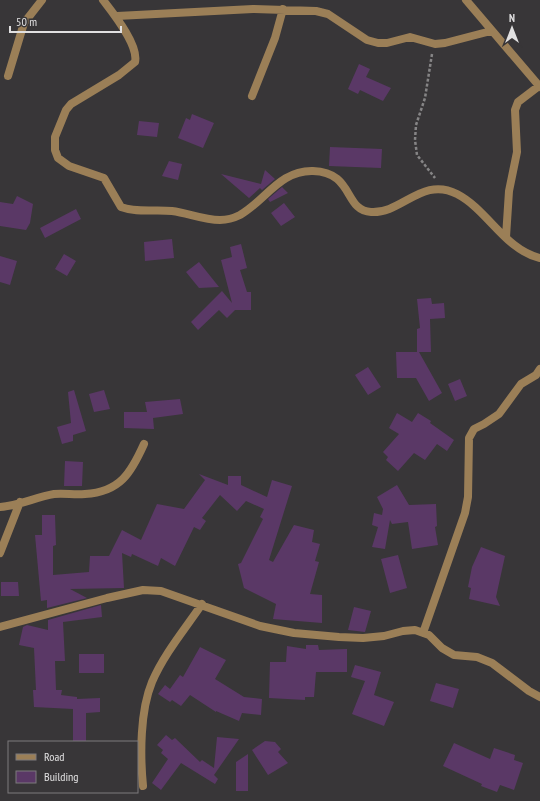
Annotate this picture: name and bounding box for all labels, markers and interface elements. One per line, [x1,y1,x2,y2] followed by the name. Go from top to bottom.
[10,8,121,34] scale bar
[492,8,532,48] north arrow
[509,11,515,25] text: N
[16,14,37,29] text: 50 m
[8,741,138,793] legend
[44,749,64,764] text: Road
[44,769,79,784] text: Building

